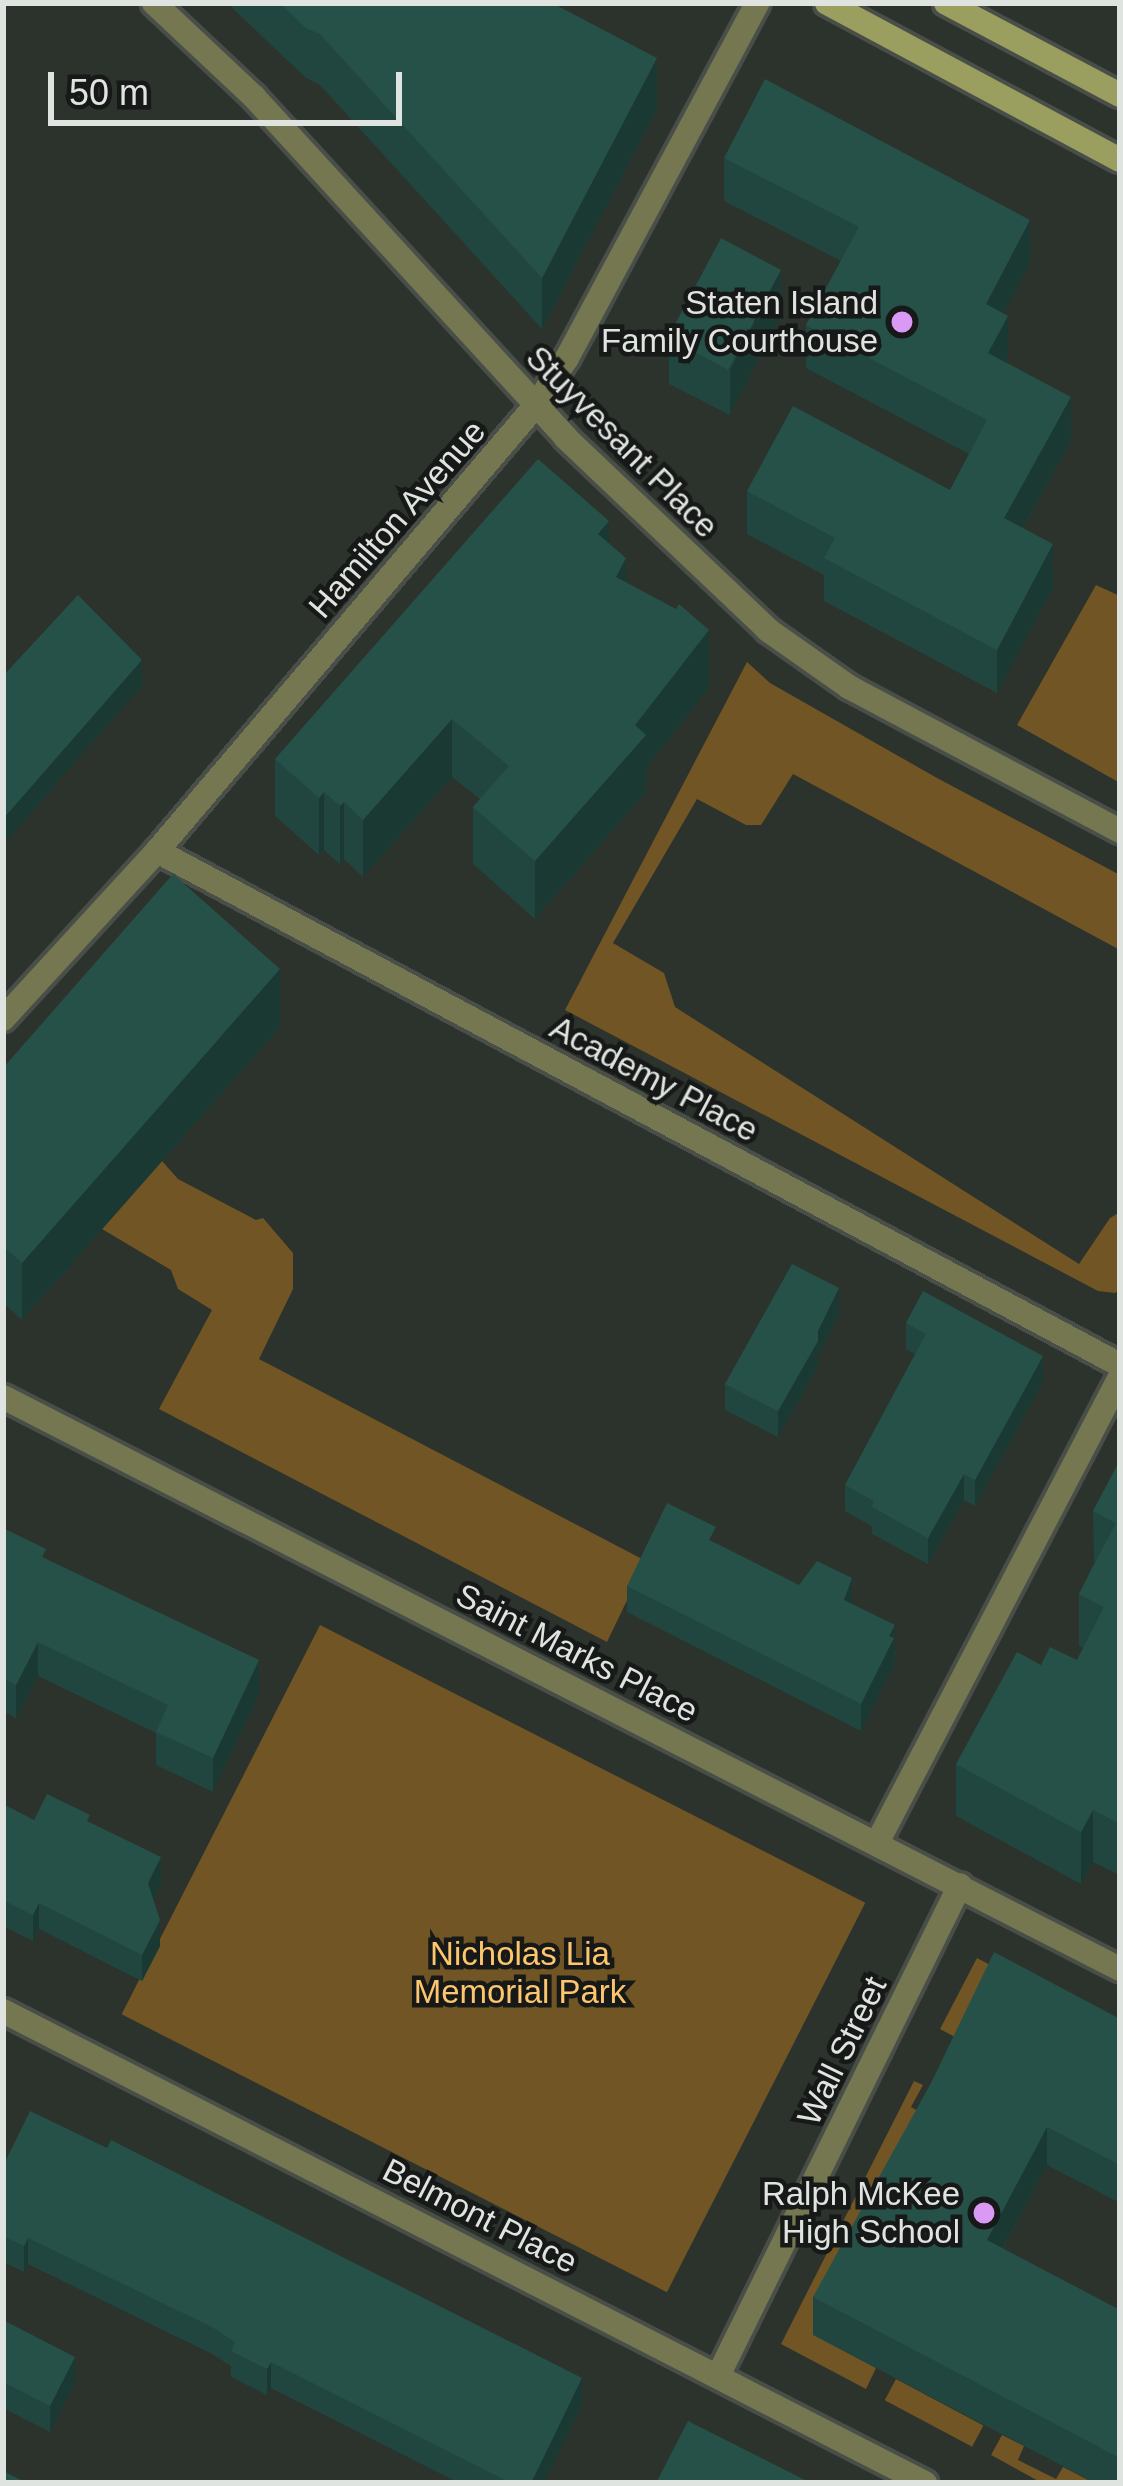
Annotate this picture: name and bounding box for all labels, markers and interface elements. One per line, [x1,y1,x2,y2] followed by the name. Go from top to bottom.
[54,48,408,122] scale bar
[69,72,149,113] text: 50 m
[601,283,878,361] place label: Staten Island Family Courthouse
[889,309,915,335] marker: Staten Island Family Courthouse
[518,338,726,546] street label: Stuyvesant Place
[300,411,494,627] street label: Hamilton Avenue
[543,1008,765,1150] street label: Academy Place
[450,1575,704,1731] street label: Saint Marks Place
[414,1934,626,2012] park label: Nicholas Lia Memorial Park
[789,1970,895,2132] street label: Wall Street
[376,2150,584,2282] street label: Belmont Place
[762,2174,960,2252] place label: Ralph McKee High School
[971,2200,997,2226] marker: Ralph McKee High School

